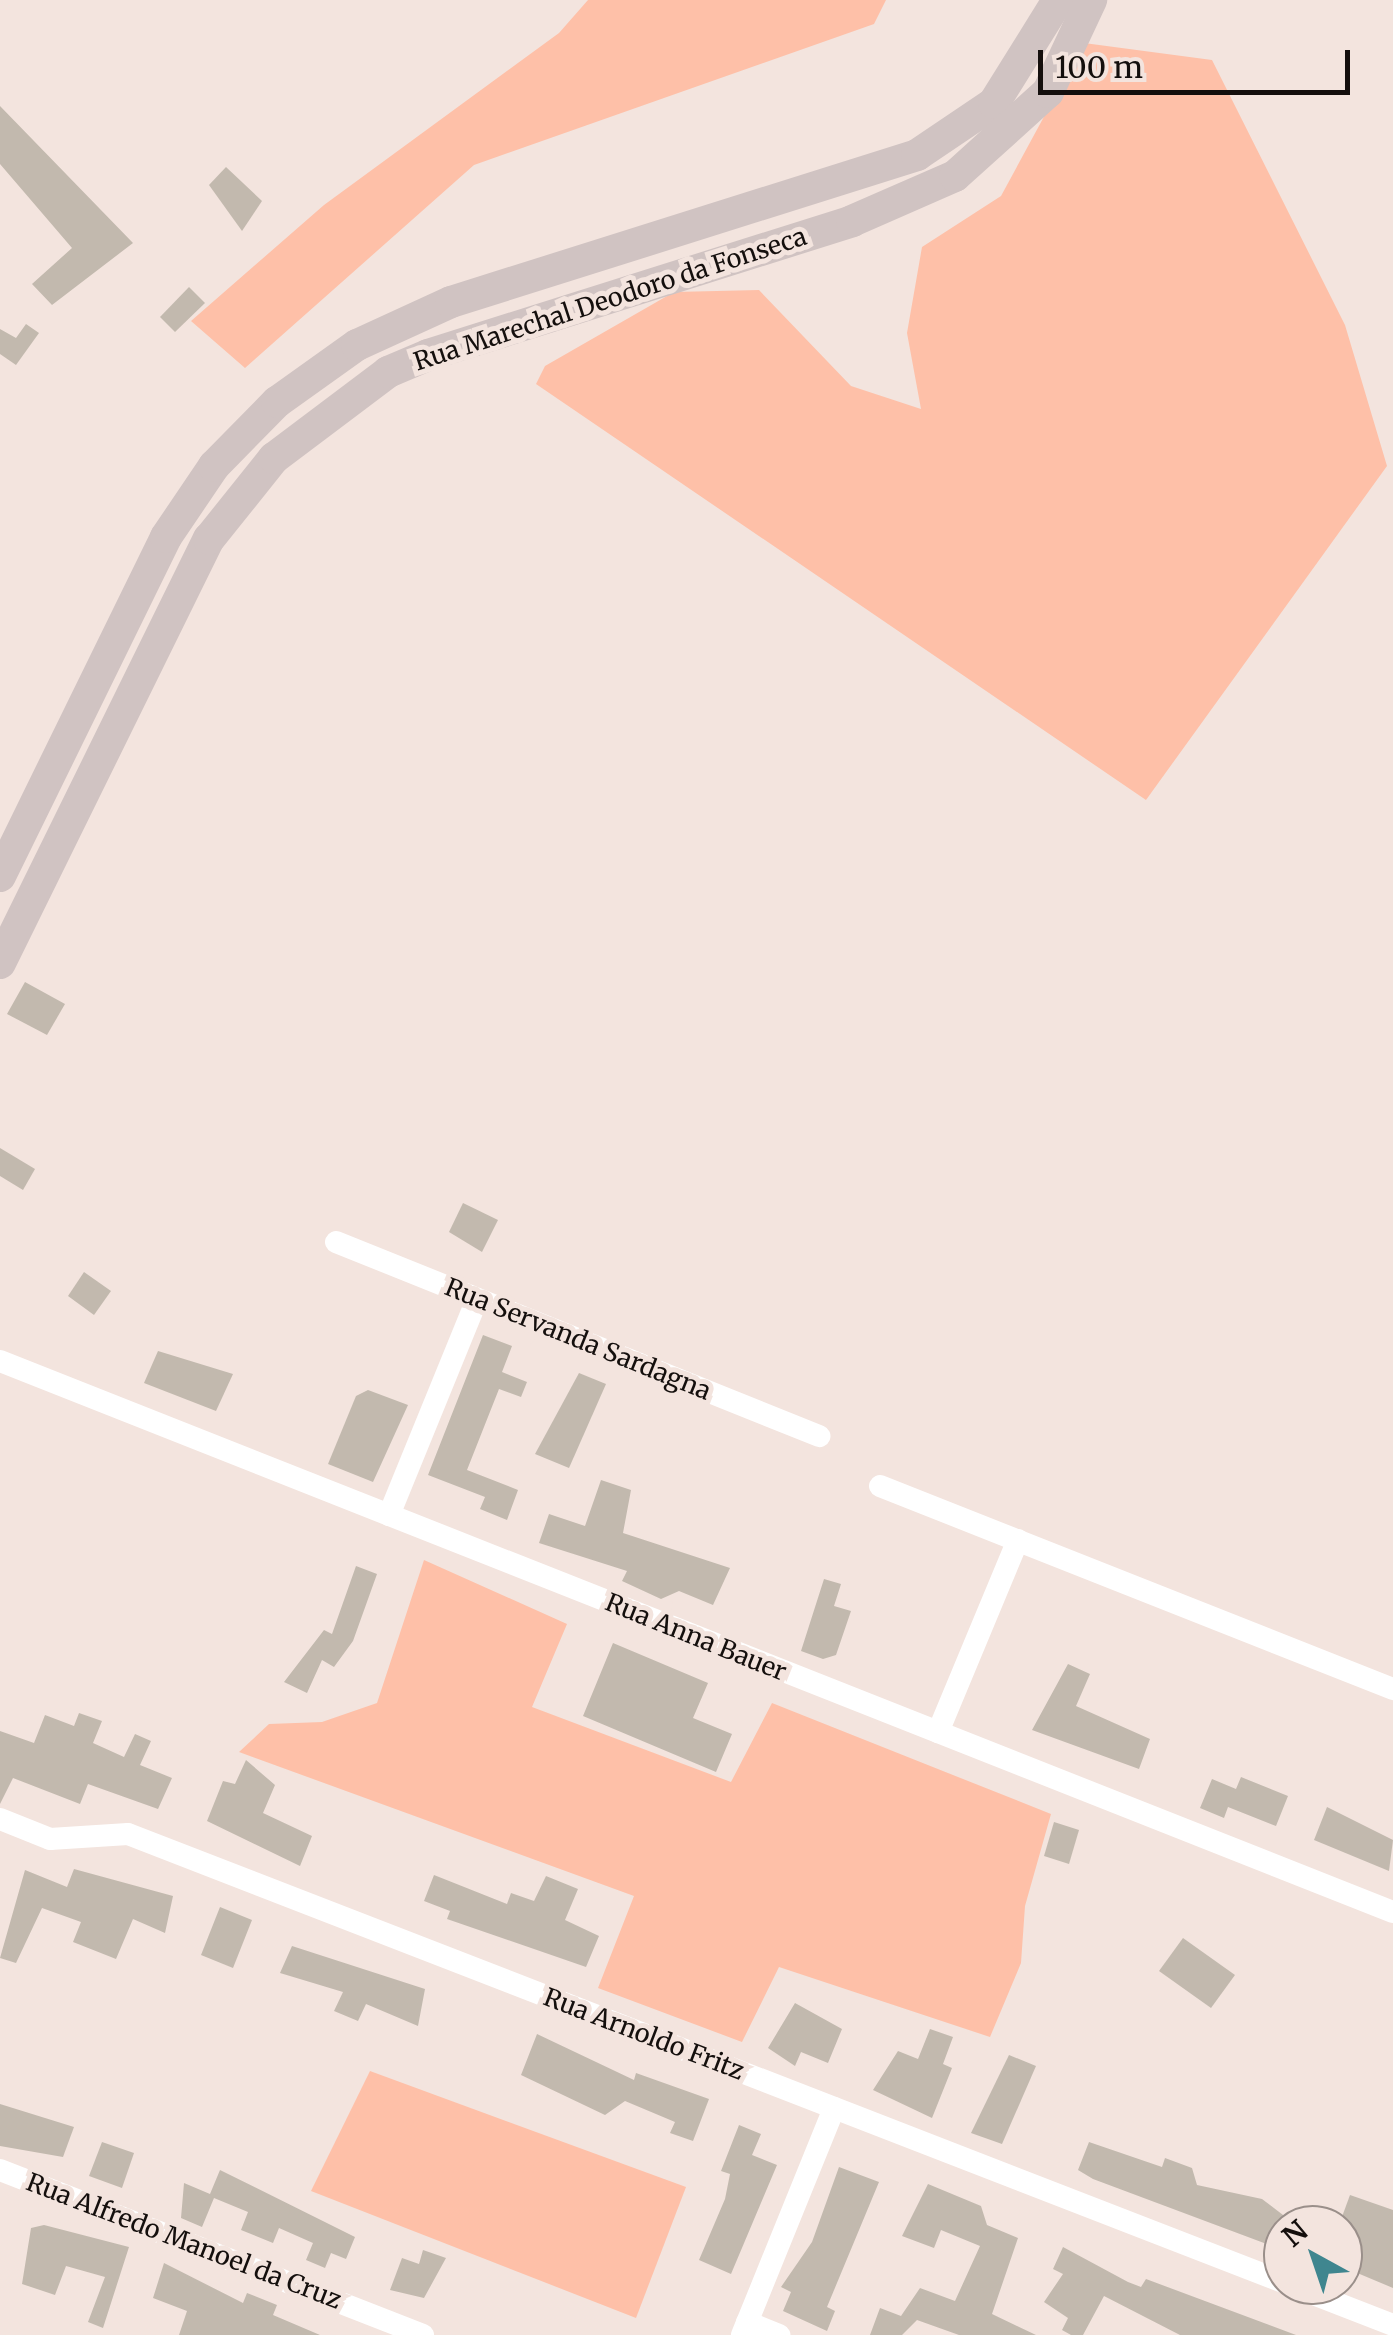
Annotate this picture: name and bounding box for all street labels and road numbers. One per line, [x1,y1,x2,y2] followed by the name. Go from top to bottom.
[410,221,810,377] street label: Rua Marechal Deodoro da Fonseca
[441,1272,715,1406] street label: Rua Servanda Sardagna
[601,1587,791,1687] street label: Rua Anna Bauer
[539,1982,749,2086] street label: Rua Arnoldo Fritz
[22,2167,346,2315] street label: Rua Alfredo Manoel da Cruz

